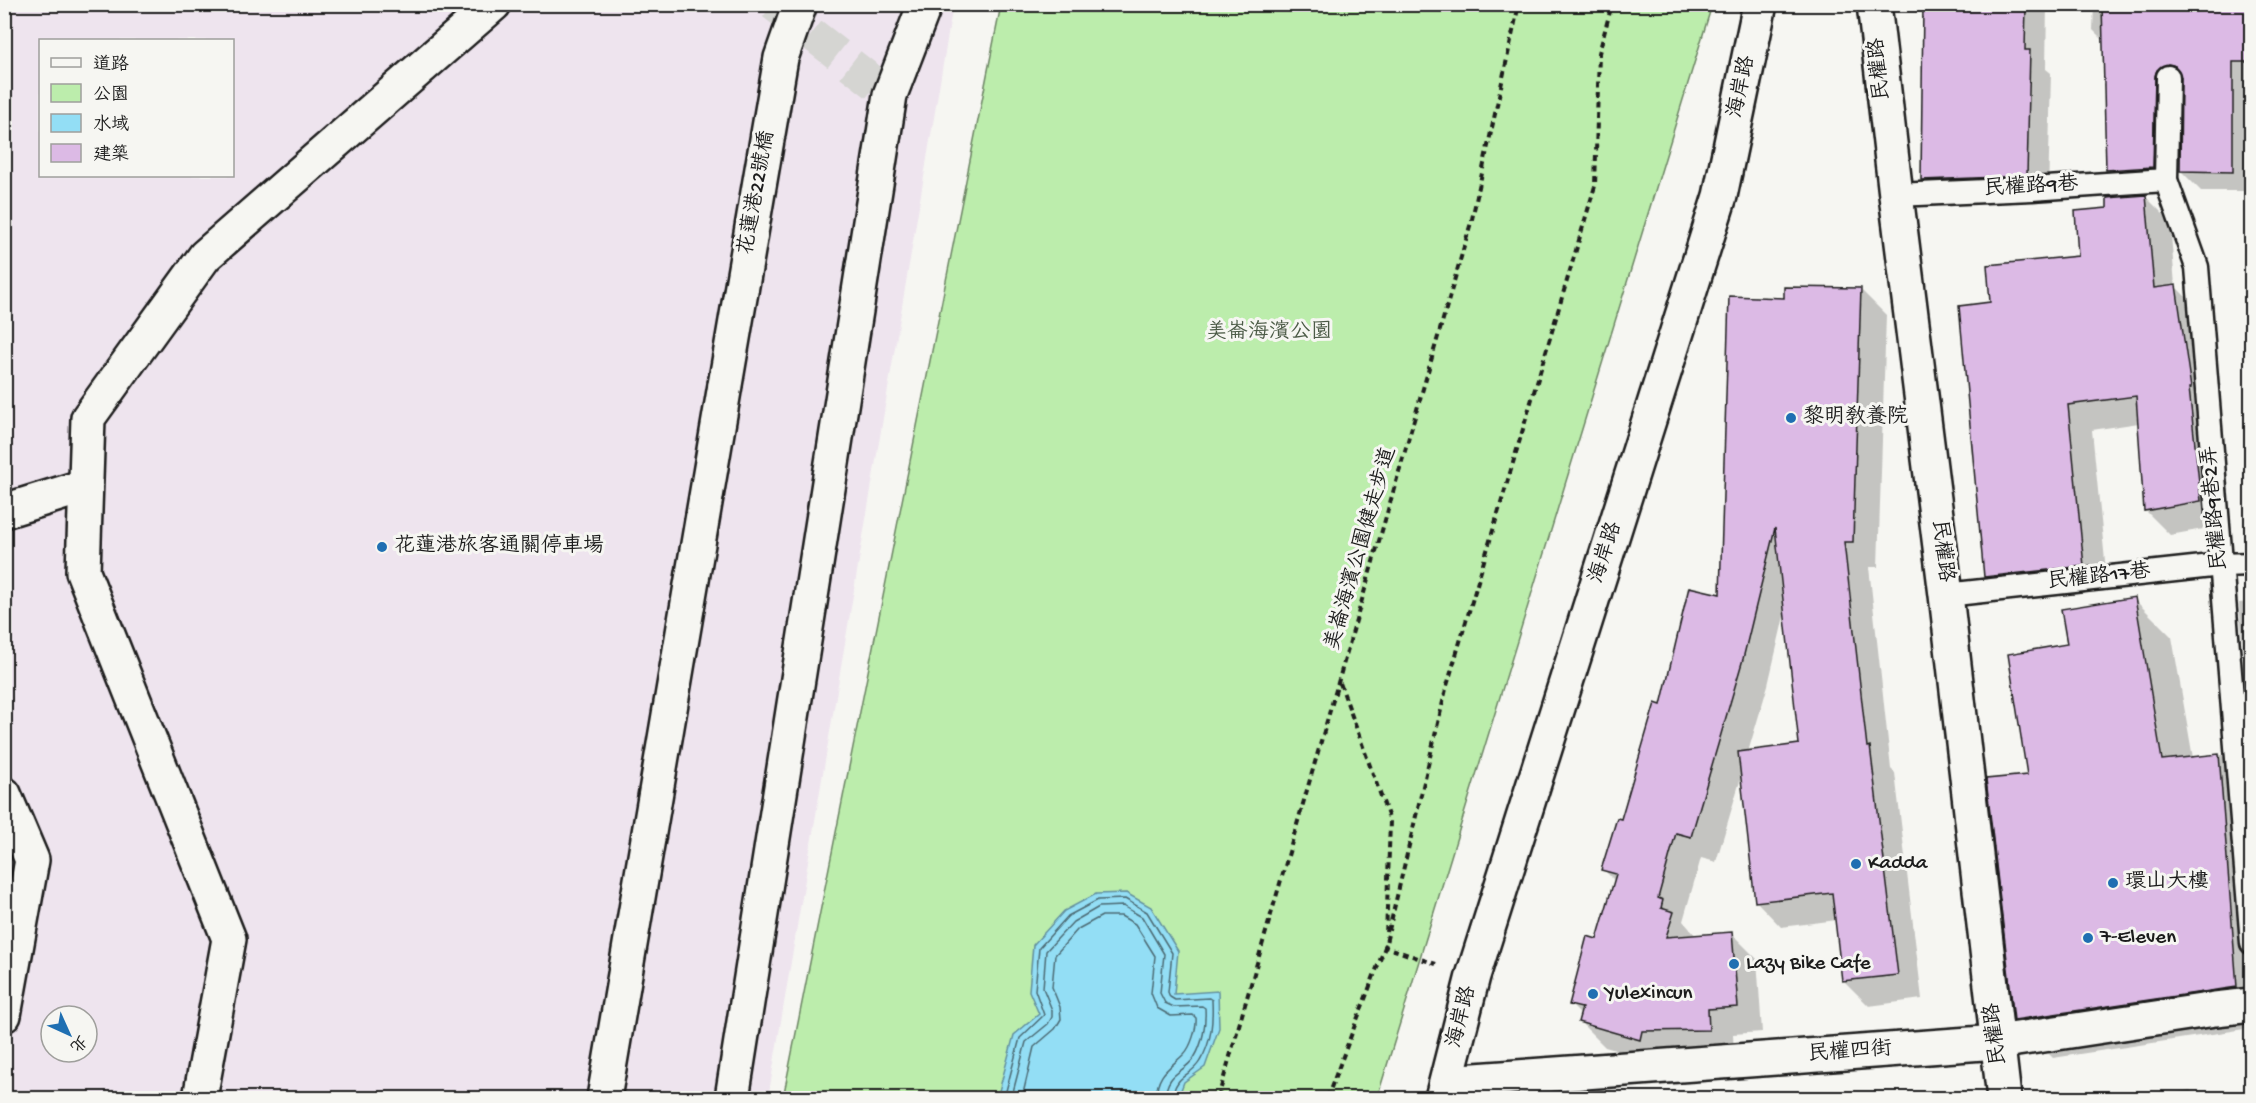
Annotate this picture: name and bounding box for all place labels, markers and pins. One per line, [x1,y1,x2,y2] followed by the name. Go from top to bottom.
[1803,404,1908,431] place label: 黎明教養院
[1784,411,1798,425] marker: 黎明教養院
[394,533,604,560] place label: 花蓮港旅客通關停車場
[375,540,389,554] marker: 花蓮港旅客通關停車場
[1868,852,1929,877] place label: Kadda
[1849,857,1863,871] marker: Kadda
[2125,869,2209,896] place label: 環山大樓
[2106,876,2120,890] marker: 環山大樓
[2099,926,2176,951] place label: 7-Eleven
[2081,931,2095,945] marker: 7-Eleven
[1746,952,1872,977] place label: Lazy Bike Cafe
[1727,957,1741,971] marker: Lazy Bike Cafe
[1603,982,1693,1007] place label: Yulexincun
[1586,987,1600,1001] marker: Yulexincun

